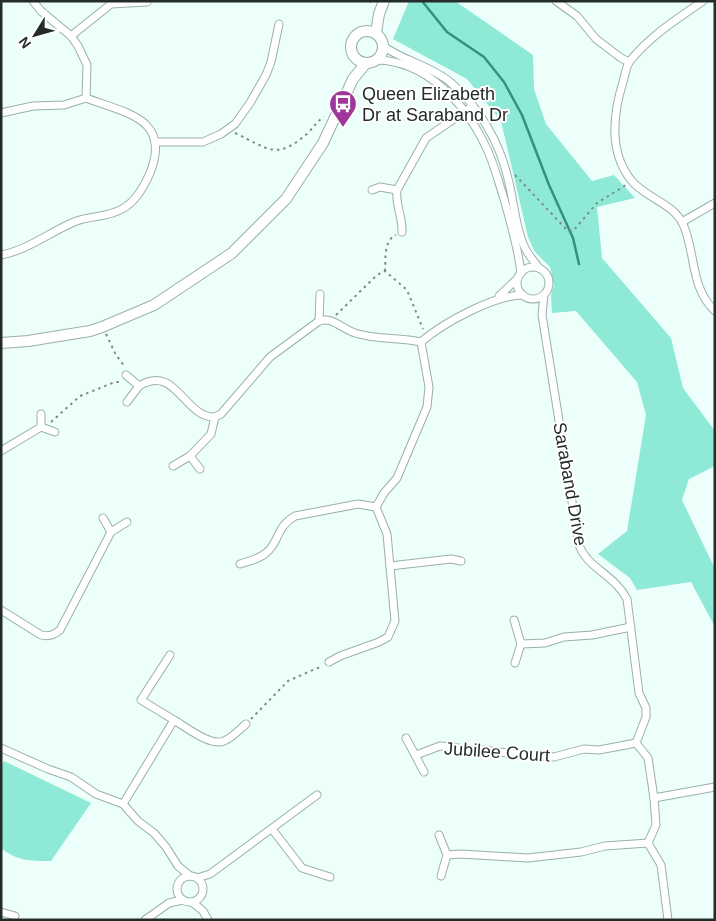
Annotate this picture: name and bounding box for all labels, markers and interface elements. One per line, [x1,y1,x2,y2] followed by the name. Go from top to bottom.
[10,10,60,60] north arrow
[15,34,34,52] text: N
[362,84,508,125] place label: Queen Elizabeth Dr at Saraband Dr
[328,89,358,128] bus stop icon: Queen Elizabeth Dr at Saraband Dr
[549,421,591,547] street label: Saraband Drive
[443,738,551,766] street label: Jubilee Court

